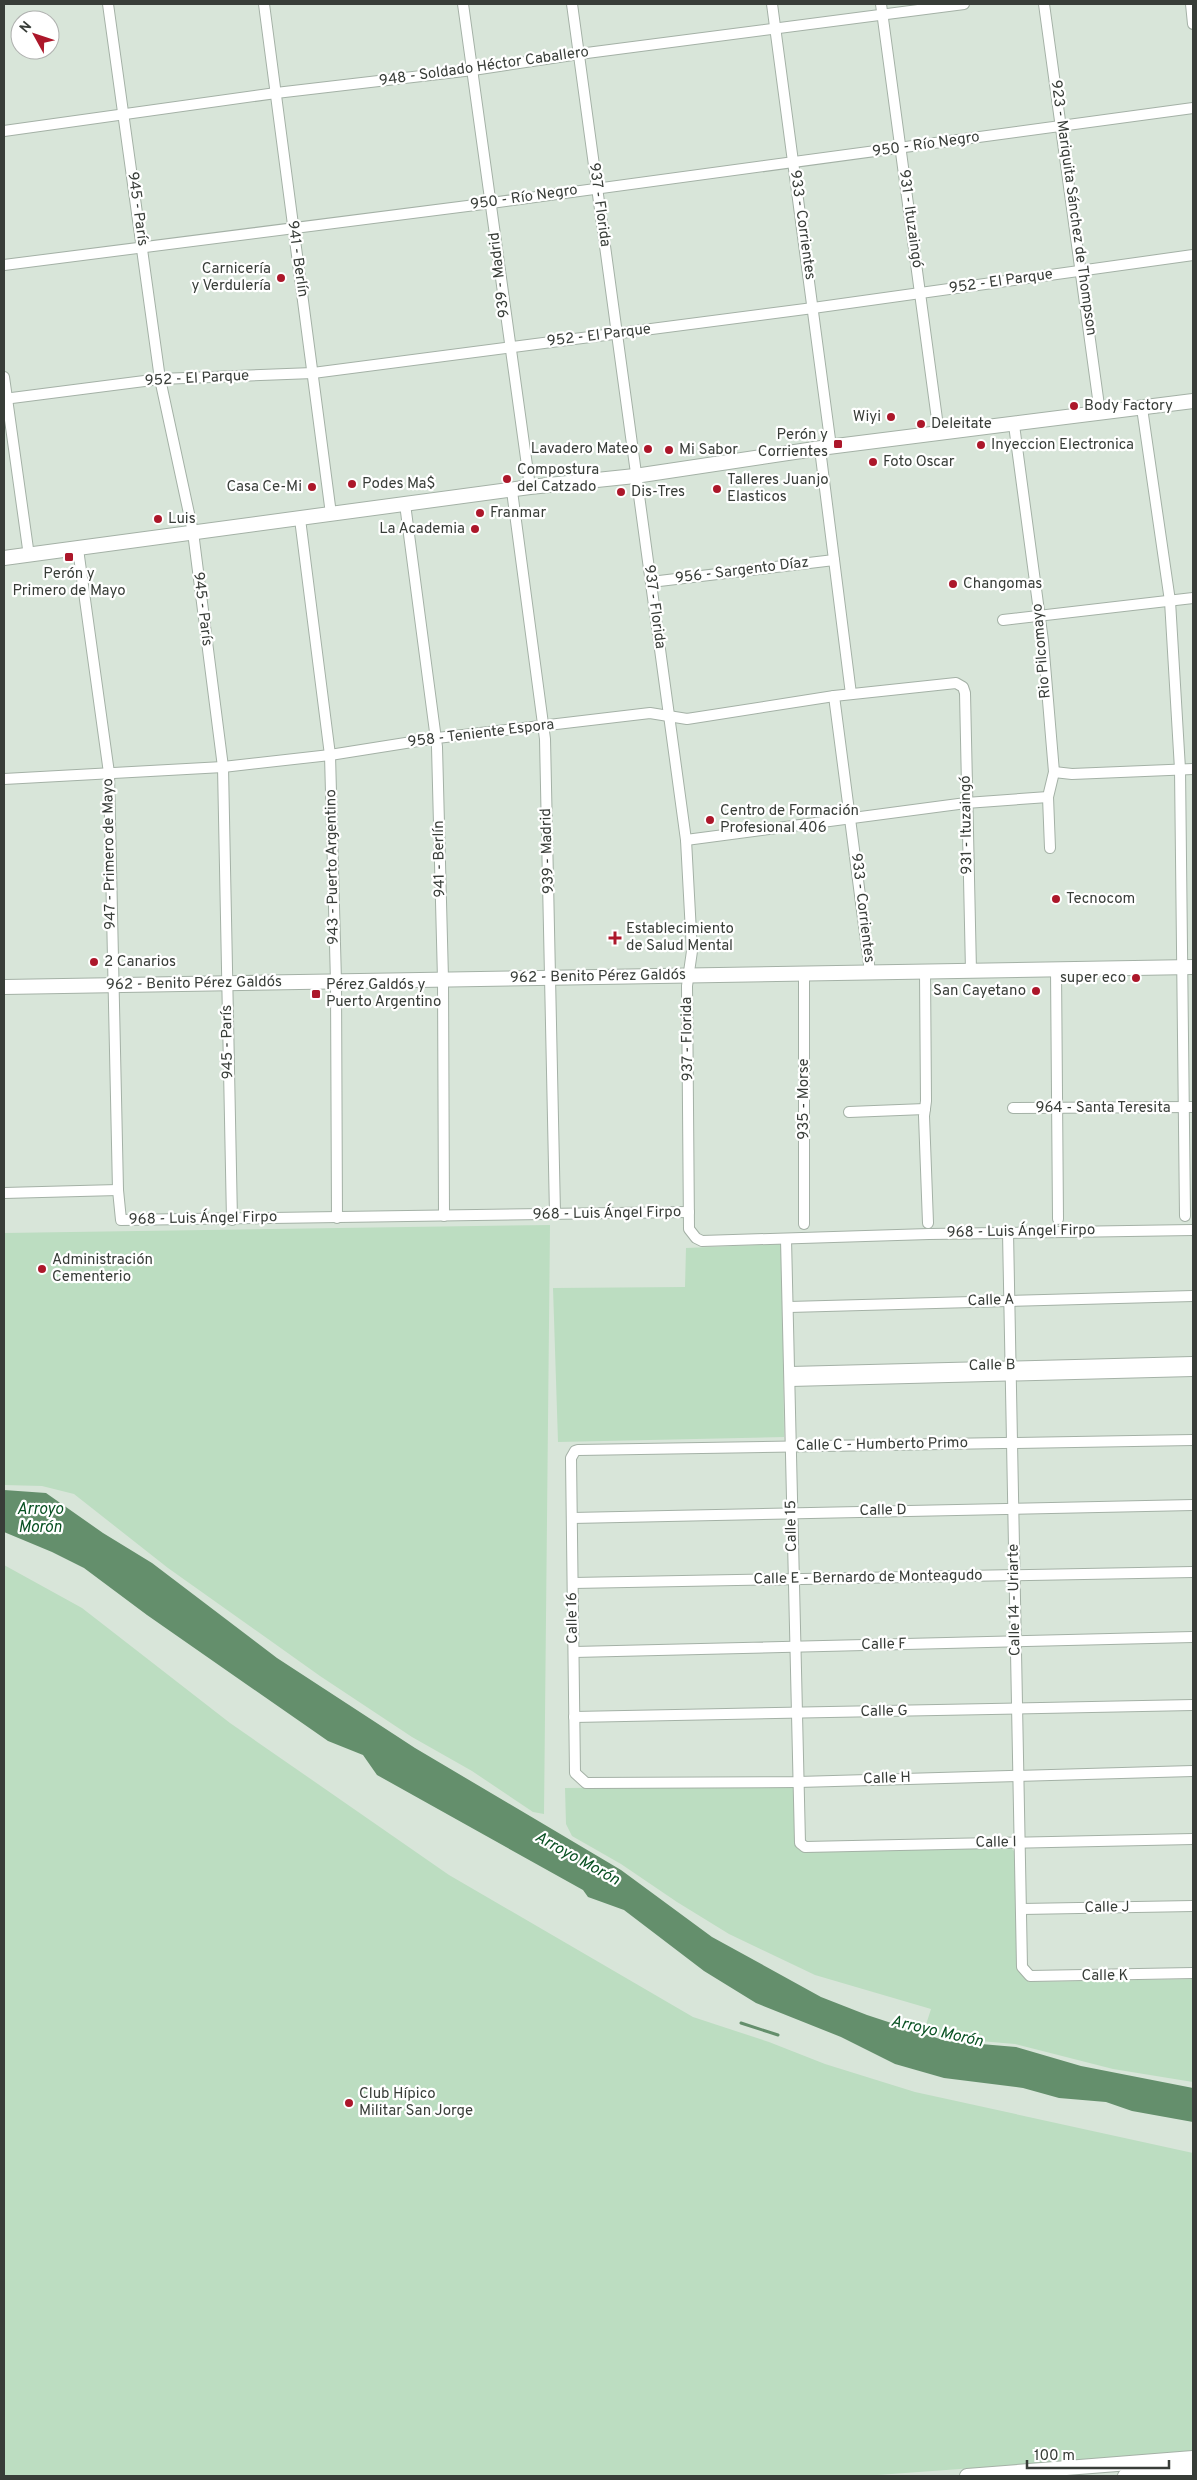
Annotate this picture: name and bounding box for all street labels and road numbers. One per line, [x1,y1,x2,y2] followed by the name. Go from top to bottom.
[378,43,590,91] street label: 948 - Soldado Héctor Caballero
[1046,79,1100,337] street label: 923 - Mariquita Sánchez de Thompson
[871,128,981,162] street label: 950 - Río Negro
[584,162,614,248] street label: 937 - Florida
[785,169,819,281] street label: 933 - Corrientes
[894,169,926,269] street label: 931 - Ituzaingó
[122,171,152,247] street label: 945 - París
[469,181,579,215] street label: 950 - Río Negro
[282,220,312,298] street label: 941 - Berlín
[485,231,515,319] street label: 939 - Madrid
[948,265,1054,299] street label: 952 - El Parque
[546,320,652,352] street label: 952 - El Parque
[144,367,250,391] street label: 952 - El Parque
[674,553,810,589] street label: 956 - Sargento Díaz
[639,564,669,650] street label: 937 - Florida
[188,571,216,647] street label: 945 - París
[1028,603,1056,699] street label: Rio Pilcomayo
[407,716,555,752] street label: 958 - Teniente Espora
[957,775,977,875] street label: 931 - Ituzaingó
[99,778,121,930] street label: 947 - Primero de Mayo
[322,789,344,945] street label: 943 - Puerto Argentino
[537,808,559,894] street label: 939 - Madrid
[430,820,450,898] street label: 941 - Berlín
[846,852,878,964] street label: 933 - Corrientes
[510,966,686,988] street label: 962 - Benito Pérez Galdós
[106,973,282,995] street label: 962 - Benito Pérez Galdós
[678,997,698,1081] street label: 937 - Florida
[218,1005,238,1079] street label: 945 - París
[795,1058,814,1140] street label: 935 - Morse
[1035,1099,1171,1118] street label: 964 - Santa Teresita
[533,1202,681,1225] street label: 968 - Luis Ángel Firpo
[129,1207,277,1230] street label: 968 - Luis Ángel Firpo
[947,1220,1095,1243] street label: 968 - Luis Ángel Firpo
[967,1291,1015,1311] street label: Calle A
[968,1356,1016,1376] street label: Calle B
[796,1434,968,1456] street label: Calle C - Humberto Primo
[782,1500,802,1552] street label: Calle 15
[859,1501,907,1521] street label: Calle D
[1005,1544,1025,1656] street label: Calle 14 - Uriarte
[753,1567,983,1589] street label: Calle E - Bernardo de Monteagudo
[563,1592,583,1644] street label: Calle 16
[861,1635,907,1655] street label: Calle F
[860,1702,908,1722] street label: Calle G
[863,1769,911,1789] street label: Calle H
[975,1833,1017,1853] street label: Calle I
[1084,1898,1130,1918] street label: Calle J
[1082,1967,1129,1986] street label: Calle K

